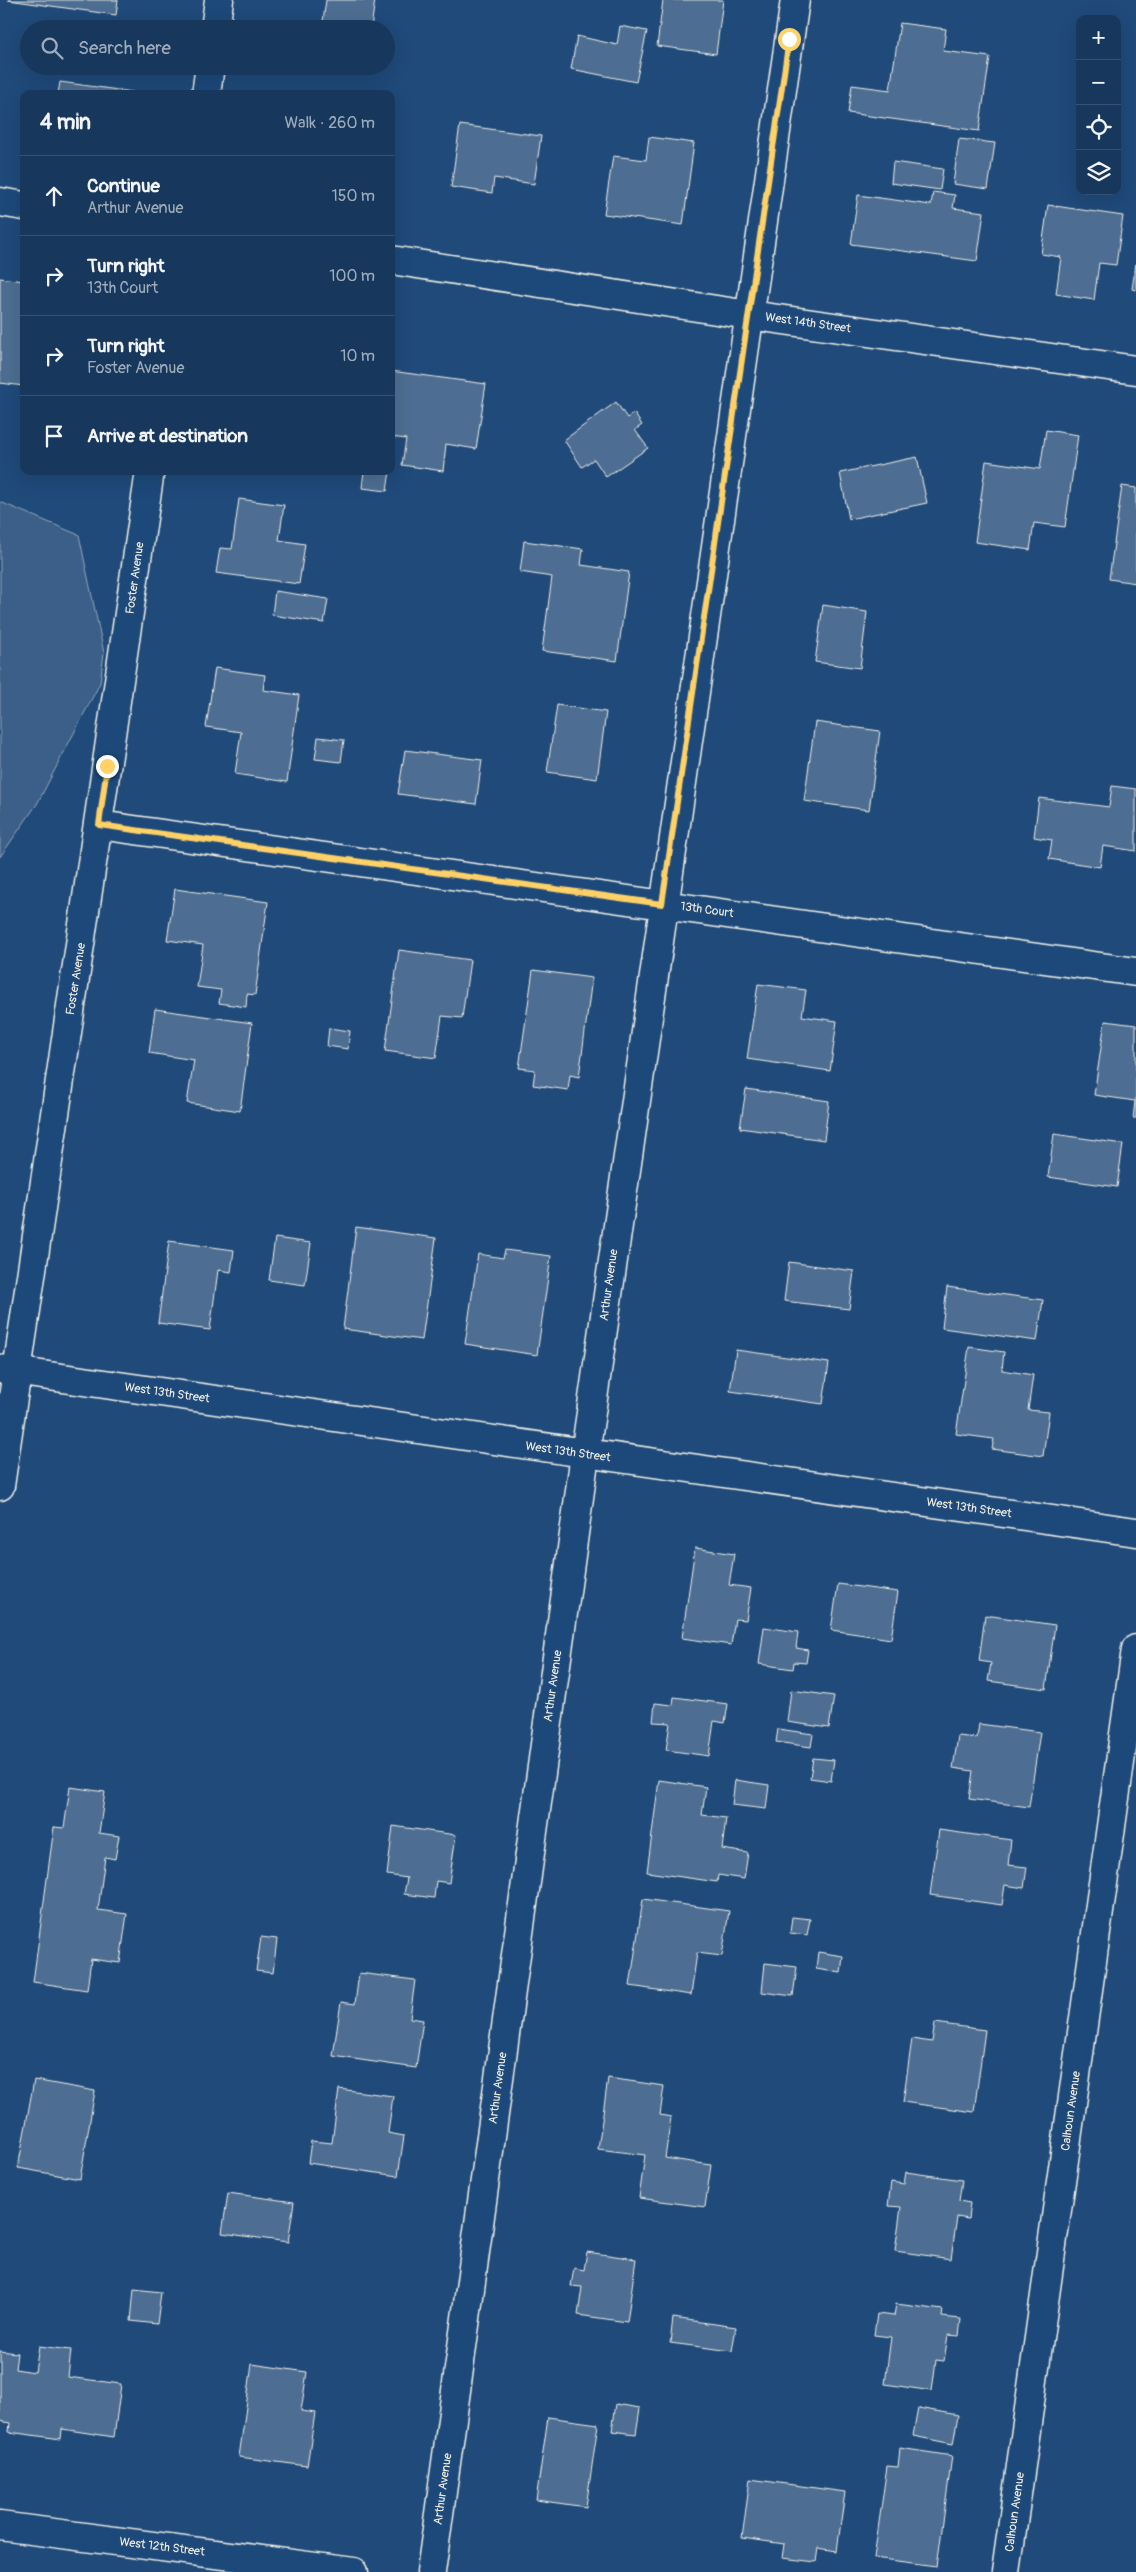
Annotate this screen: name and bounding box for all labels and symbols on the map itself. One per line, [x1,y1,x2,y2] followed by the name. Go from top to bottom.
[778,28,801,51] route start
[764,310,852,336] street label: West 14th Street
[122,541,148,615] street label: Foster Avenue
[96,755,119,778] route end
[679,899,735,921] street label: 13th Court
[63,942,89,1016] street label: Foster Avenue
[597,1248,621,1322] street label: Arthur Avenue
[123,1380,211,1406] street label: West 13th Street
[524,1439,612,1465] street label: West 13th Street
[925,1495,1013,1521] street label: West 13th Street
[541,1649,565,1723] street label: Arthur Avenue
[486,2051,510,2125] street label: Arthur Avenue
[1058,2070,1084,2152] street label: Calhoun Avenue
[431,2452,455,2526] street label: Arthur Avenue
[1002,2471,1028,2553] street label: Calhoun Avenue
[118,2534,206,2560] street label: West 12th Street

